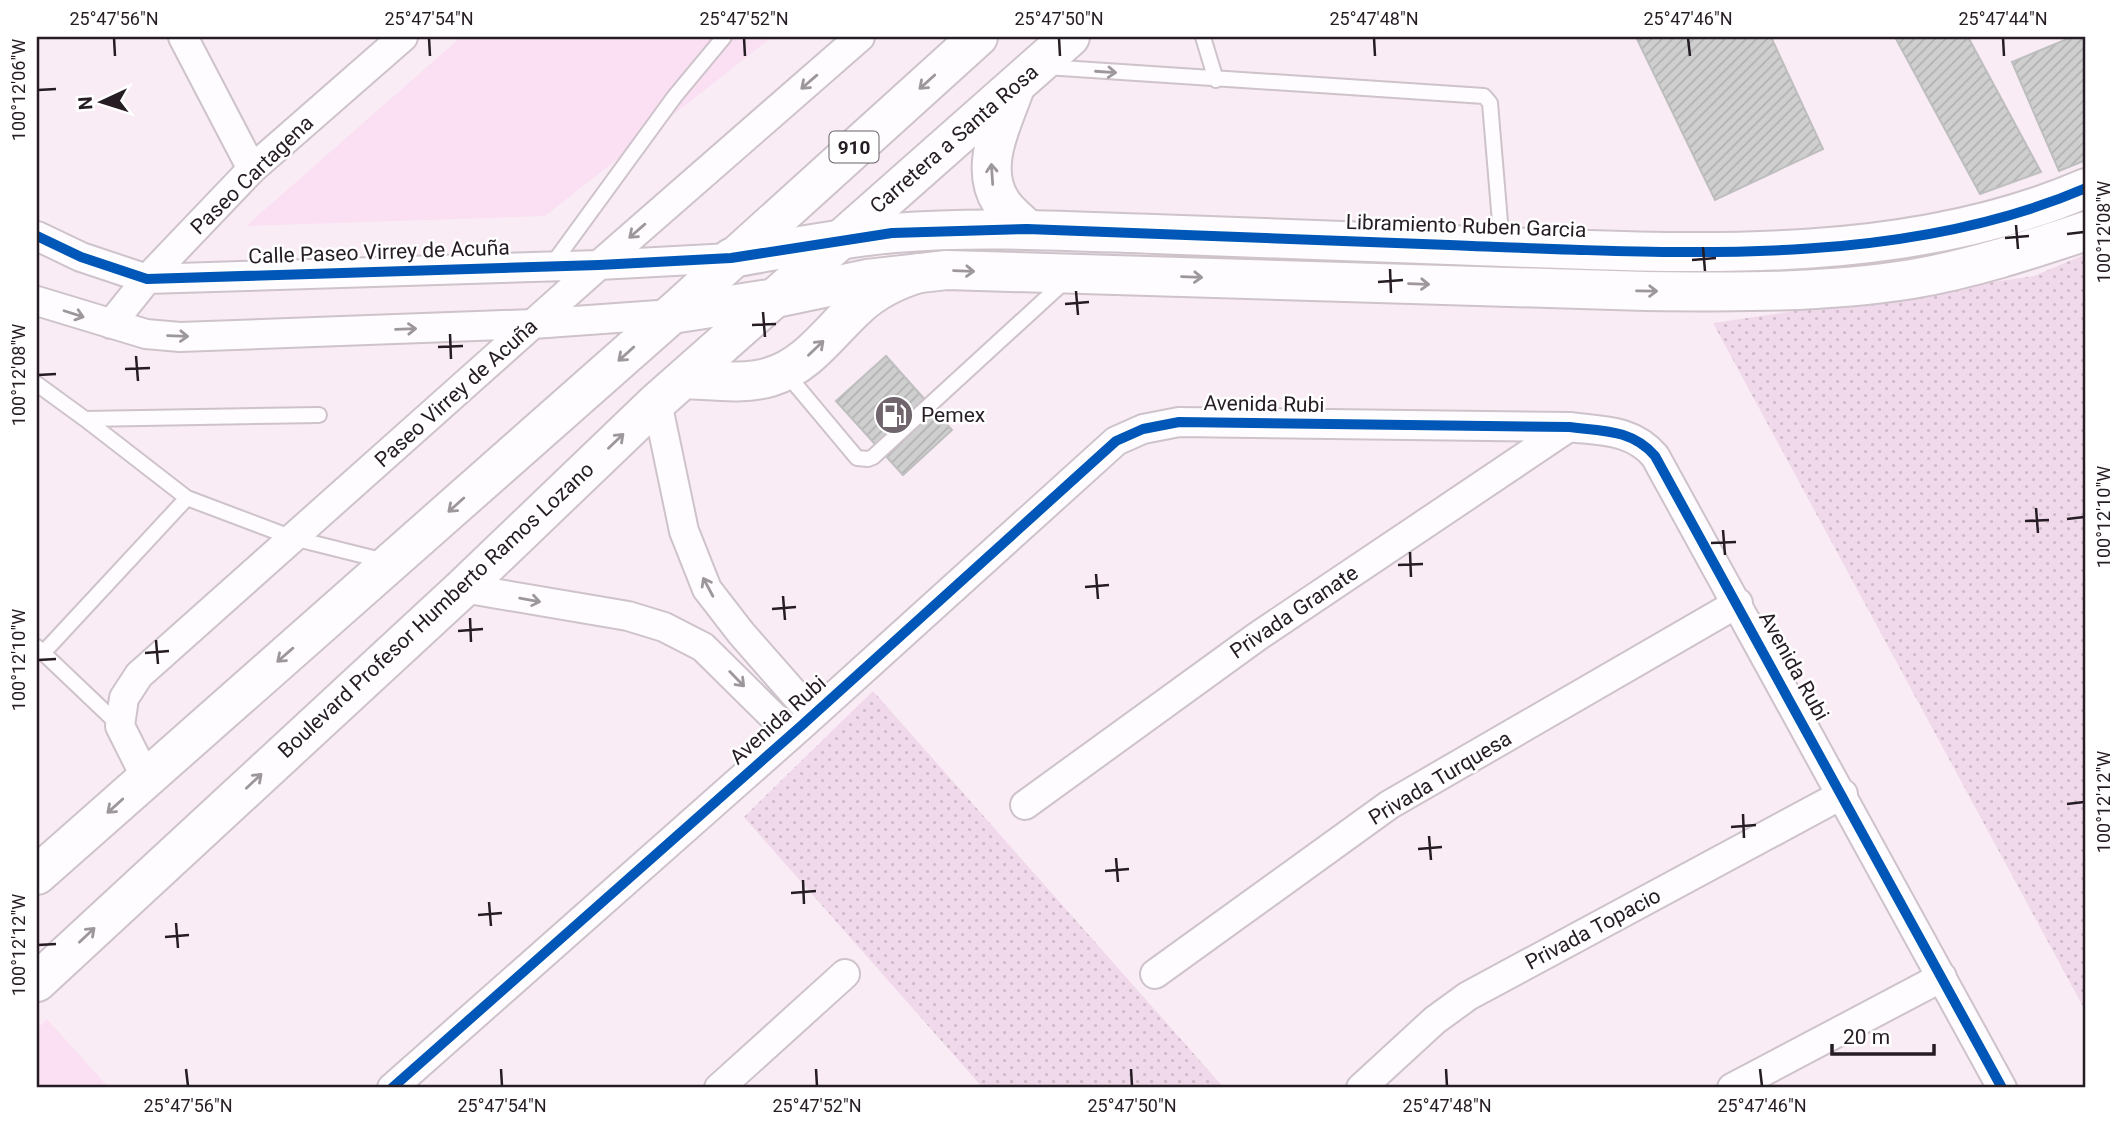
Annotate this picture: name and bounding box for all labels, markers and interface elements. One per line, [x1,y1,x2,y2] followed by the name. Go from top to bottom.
[69,8,159,29] text: 25°47'56"N
[384,8,474,29] text: 25°47'54"N
[699,8,789,29] text: 25°47'52"N
[1014,8,1104,29] text: 25°47'50"N
[1329,8,1419,29] text: 25°47'48"N
[1643,8,1733,29] text: 25°47'46"N
[1958,8,2048,29] text: 25°47'44"N
[8,39,29,141] text: 100°12'06"W
[865,60,1043,218] street label: Carretera a Santa Rosa
[66,66,136,136] north arrow
[1094,66,1116,79] one-way arrow
[800,74,818,90] one-way arrow
[918,74,936,90] one-way arrow
[74,96,97,111] text: N
[186,111,318,239] street label: Paseo Cartagena
[830,132,878,162] road number: 910
[986,162,999,185] one-way arrow
[2093,181,2114,283] text: 100°12'08"W
[1345,210,1587,242] street label: Libramiento Ruben Garcia
[628,223,646,239] one-way arrow
[248,235,510,269] street label: Calle Paseo Virrey de Acuña
[953,264,976,277] one-way arrow
[1180,271,1203,284] one-way arrow
[1407,278,1430,291] one-way arrow
[1635,284,1658,298] one-way arrow
[63,308,85,321] one-way arrow
[370,314,542,472] street label: Paseo Virrey de Acuña
[394,322,417,335] one-way arrow
[8,324,29,426] text: 100°12'08"W
[167,330,190,343] one-way arrow
[807,339,824,356] one-way arrow
[617,346,635,362] one-way arrow
[1203,391,1325,417] street label: Avenida Rubi
[873,394,915,436] fuel station icon: Pemex
[921,403,985,427] place label: Pemex
[607,432,624,449] one-way arrow
[273,457,599,763] street label: Boulevard Profesor Humberto Ramos Lozano
[2093,466,2114,568] text: 100°12'10"W
[448,496,465,513] one-way arrow
[1226,560,1362,664] street label: Privada Granate
[701,577,715,597] one-way arrow
[518,594,541,607] one-way arrow
[1754,607,1834,725] street label: Avenida Rubi
[8,609,29,711] text: 100°12'10"W
[277,647,295,663] one-way arrow
[728,670,745,687] one-way arrow
[725,671,831,769] street label: Avenida Rubi
[1364,726,1516,830] street label: Privada Turquesa
[2093,751,2114,853] text: 100°12'12"W
[245,773,263,789] one-way arrow
[106,798,124,814] one-way arrow
[1521,883,1665,975] street label: Privada Topacio
[8,894,29,996] text: 100°12'12"W
[78,927,95,944] one-way arrow
[1832,1013,1934,1057] scale bar
[1843,1025,1890,1049] text: 20 m
[143,1095,233,1116] text: 25°47'56"N
[457,1095,547,1116] text: 25°47'54"N
[772,1095,862,1116] text: 25°47'52"N
[1087,1095,1177,1116] text: 25°47'50"N
[1402,1095,1492,1116] text: 25°47'48"N
[1717,1095,1807,1116] text: 25°47'46"N

